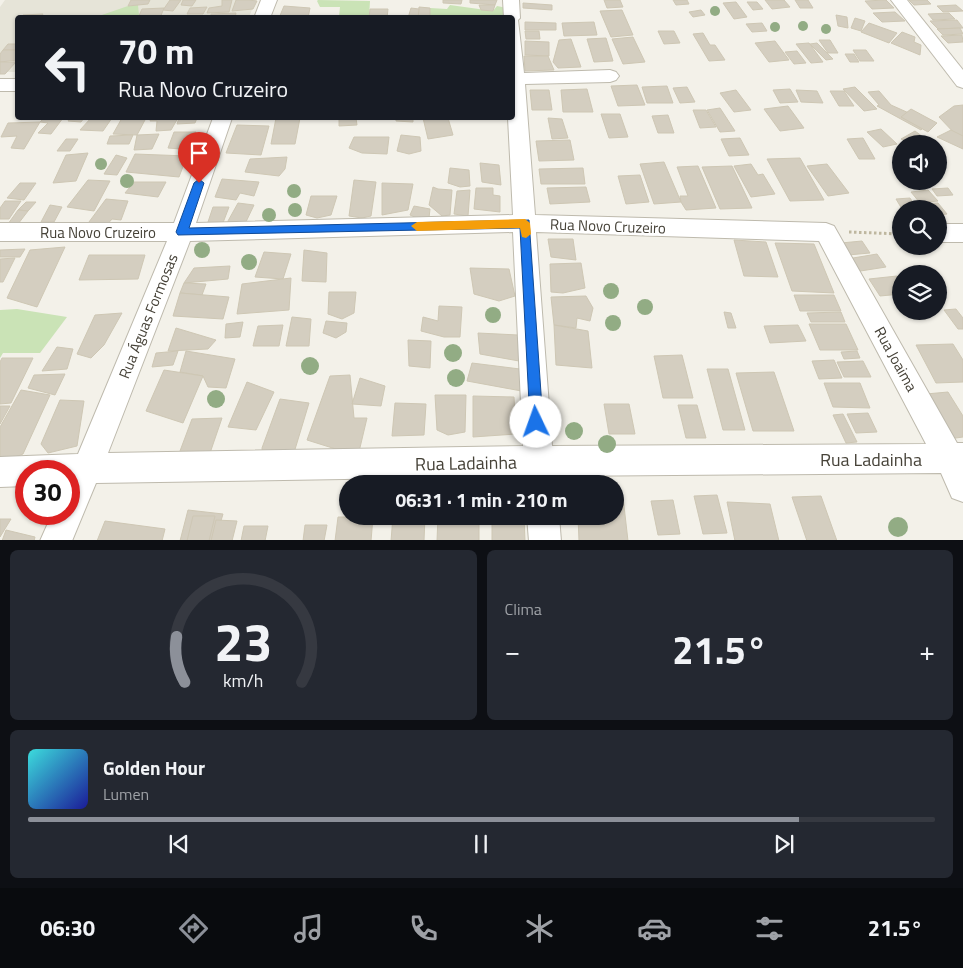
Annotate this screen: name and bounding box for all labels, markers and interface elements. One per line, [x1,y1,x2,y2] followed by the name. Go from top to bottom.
[118,24,194,78] text: 70 m
[35,35,100,100] icon: left
[118,72,288,106] text: Rua Novo Cruzeiro
[178,132,220,183] pin
[892,135,947,320] map controls
[892,135,947,190] button: sound
[185,139,213,167] icon: arrive
[892,200,947,255] button: search
[550,212,666,240] street label: Rua Novo Cruzeiro
[40,221,156,244] street label: Rua Novo Cruzeiro
[112,250,184,382] street label: Rua Águas Formosas
[892,265,947,320] button: layers
[869,322,924,396] street label: Rua Joaima
[509,395,561,447] position arrow
[820,446,922,473] street label: Rua Ladainha
[415,449,517,477] street label: Rua Ladainha
[15,460,80,525] speed limit sign: 30
[395,485,568,514] text: 06:31 · 1 min · 210 m
[505,597,542,621] text: Clima
[214,602,272,681] text: 23
[672,621,767,679] text: 21.5°
[505,629,520,672] text: −
[919,629,935,672] text: +
[223,667,263,694] text: km/h
[103,753,205,782] text: Golden Hour
[103,782,149,806] text: Lumen
[165,830,193,858] icon: previous
[467,830,495,858] icon: pause
[770,830,798,858] icon: next
[40,911,95,945] text: 06:30
[176,911,211,946] icon: directions
[291,911,326,946] icon: music
[406,911,441,946] icon: phone
[522,911,557,946] icon: climate
[637,911,672,946] icon: car
[752,911,787,946] icon: filters
[868,911,923,945] text: 21.5°

